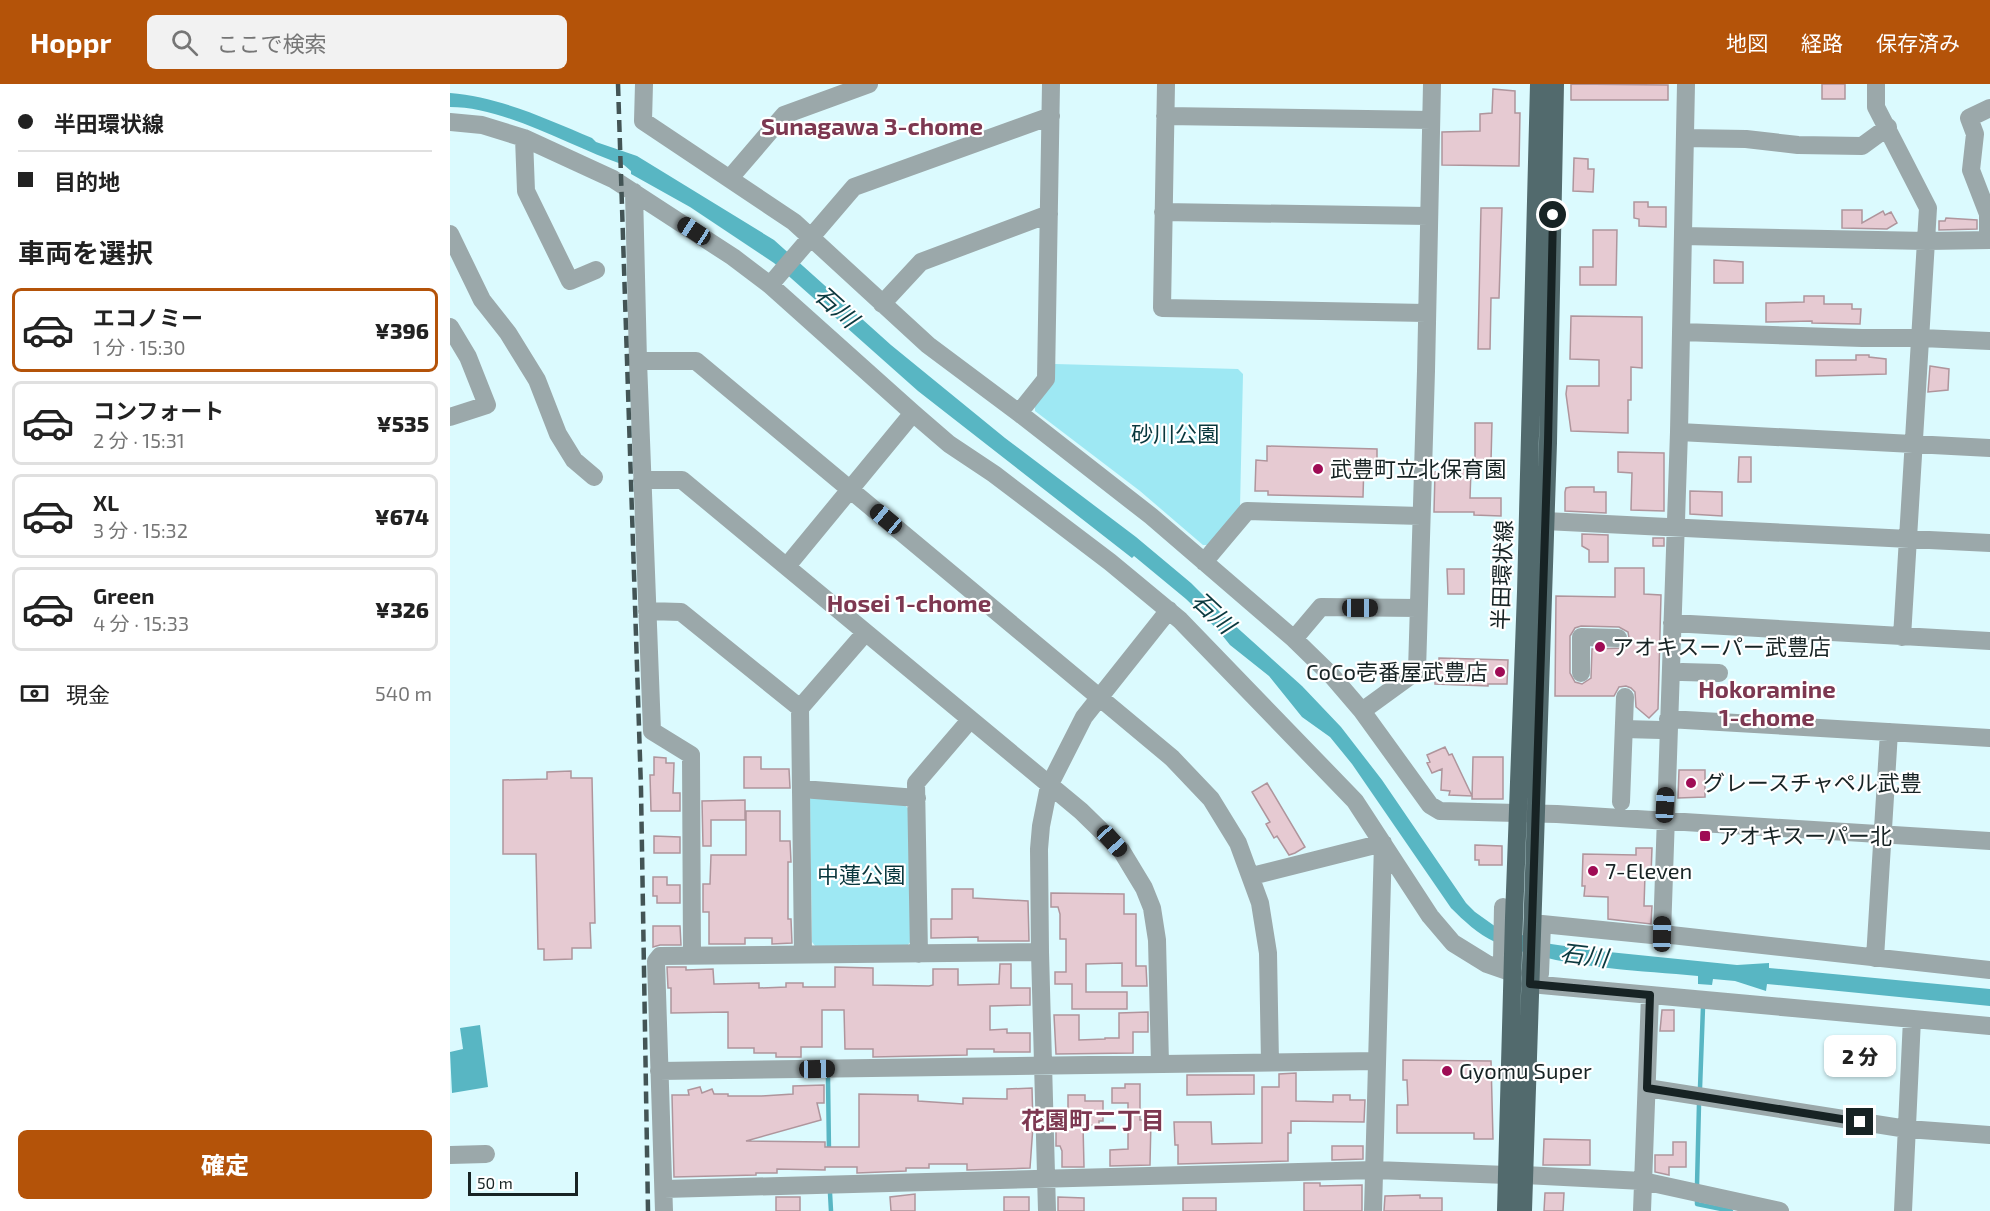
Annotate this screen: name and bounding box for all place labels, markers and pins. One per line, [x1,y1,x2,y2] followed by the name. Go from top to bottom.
[1330,455,1506,481] place label: 武豊町立北保育園
[1311,462,1325,476] marker: 武豊町立北保育園
[1612,633,1831,659] place label: アオキスーパー武豊店
[1593,640,1607,654] marker: アオキスーパー武豊店
[1306,658,1488,684] place label: CoCo壱番屋武豊店
[1493,665,1507,679] marker: CoCo壱番屋武豊店
[1703,769,1922,795] place label: グレースチャペル武豊
[1684,776,1698,790] marker: グレースチャペル武豊
[1717,822,1892,848] place label: アオキスーパー北
[1698,829,1712,843] marker: アオキスーパー北
[1605,857,1692,883] place label: 7-Eleven
[1586,864,1600,878] marker: 7-Eleven
[1459,1057,1592,1083] place label: Gyomu Super
[1440,1064,1454,1078] marker: Gyomu Super

